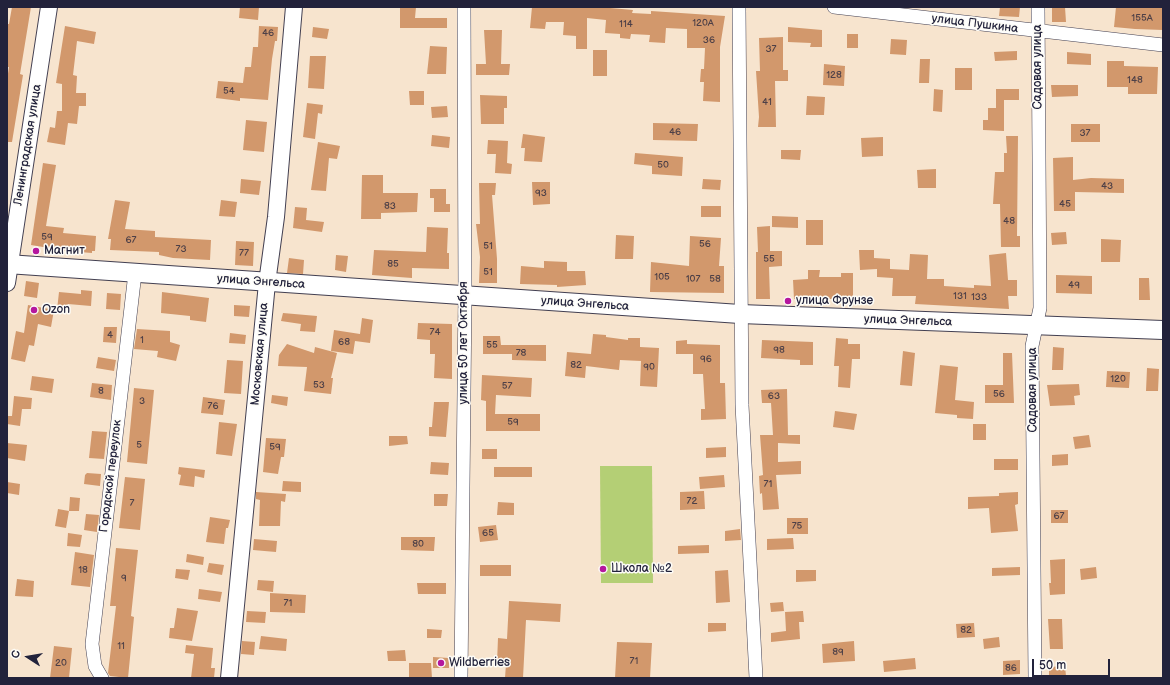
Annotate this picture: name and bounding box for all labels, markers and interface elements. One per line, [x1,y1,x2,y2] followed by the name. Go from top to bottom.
[931,12,1019,36] street label: улица Пушкина
[1131,12,1153,24] house number: 155А
[692,17,714,29] house number: 120А
[619,18,633,30] house number: 114
[1031,24,1045,110] street label: Садовая улица
[262,27,274,39] house number: 46
[703,34,715,46] house number: 36
[765,43,777,55] house number: 37
[826,69,842,81] house number: 128
[1127,74,1143,86] house number: 148
[11,83,45,207] street label: Ленинградская улица
[223,85,235,97] house number: 54
[762,96,772,108] house number: 41
[669,126,681,138] house number: 46
[1079,127,1091,139] house number: 37
[657,159,669,171] house number: 50
[1101,180,1113,192] house number: 43
[535,187,547,199] house number: 93
[1059,198,1071,210] house number: 45
[384,200,396,212] house number: 83
[1003,215,1015,227] house number: 48
[41,231,53,243] house number: 59
[125,234,137,246] house number: 67
[699,238,711,250] house number: 56
[483,240,493,252] house number: 51
[175,243,187,255] house number: 73
[44,244,85,258] place label: Магнит
[31,246,41,256] marker: Магнит
[239,247,249,259] house number: 77
[763,253,775,265] house number: 55
[387,258,399,270] house number: 85
[483,266,493,278] house number: 51
[654,271,670,283] house number: 105
[216,272,306,292] street label: улица Энгельса
[686,273,700,285] house number: 107
[709,273,721,285] house number: 58
[1068,279,1080,291] house number: 49
[457,281,471,405] street label: улица 50 лет Октября
[953,290,967,302] house number: 131
[971,291,987,303] house number: 133
[540,294,630,314] street label: улица Энгельса
[796,294,873,308] place label: улица Фрунзе
[783,296,793,306] marker: улица Фрунзе
[248,302,272,406] street label: Московская улица
[42,303,70,317] place label: Ozon
[29,305,39,315] marker: Ozon
[864,312,952,330] street label: улица Энгельса
[429,326,441,338] house number: 74
[107,329,113,341] house number: 4
[140,334,144,346] house number: 1
[338,336,350,348] house number: 68
[486,339,498,351] house number: 55
[773,344,785,356] house number: 98
[516,347,526,359] house number: 78
[1026,347,1040,433] street label: Садовая улица
[700,353,712,365] house number: 96
[570,359,582,371] house number: 82
[643,361,655,373] house number: 90
[1110,373,1126,385] house number: 120
[313,379,325,391] house number: 53
[502,380,512,392] house number: 57
[98,385,104,397] house number: 8
[993,388,1005,400] house number: 56
[768,390,780,402] house number: 63
[139,395,145,407] house number: 3
[207,400,219,412] house number: 76
[507,416,519,428] house number: 59
[97,419,125,533] street label: Городской переулок
[136,439,142,451] house number: 5
[269,441,281,453] house number: 59
[764,478,772,490] house number: 71
[687,495,697,507] house number: 72
[130,497,134,509] house number: 7
[1053,510,1065,522] house number: 67
[792,520,802,532] house number: 75
[482,527,494,539] house number: 65
[412,538,424,550] house number: 80
[611,562,672,576] place label: Школа №2
[78,564,88,576] house number: 18
[598,564,608,574] marker: Школа №2
[121,572,127,584] house number: 9
[284,597,292,609] house number: 71
[960,624,972,636] house number: 82
[8,637,48,677] north arrow
[117,640,125,652] house number: 11
[832,646,844,658] house number: 89
[9,649,23,659] text: С
[1034,651,1112,677] scale bar
[630,655,638,667] house number: 71
[449,656,510,670] place label: Wildberries
[55,657,67,669] house number: 20
[436,658,446,668] marker: Wildberries
[1039,658,1066,673] text: 50 m
[1005,662,1017,674] house number: 86

